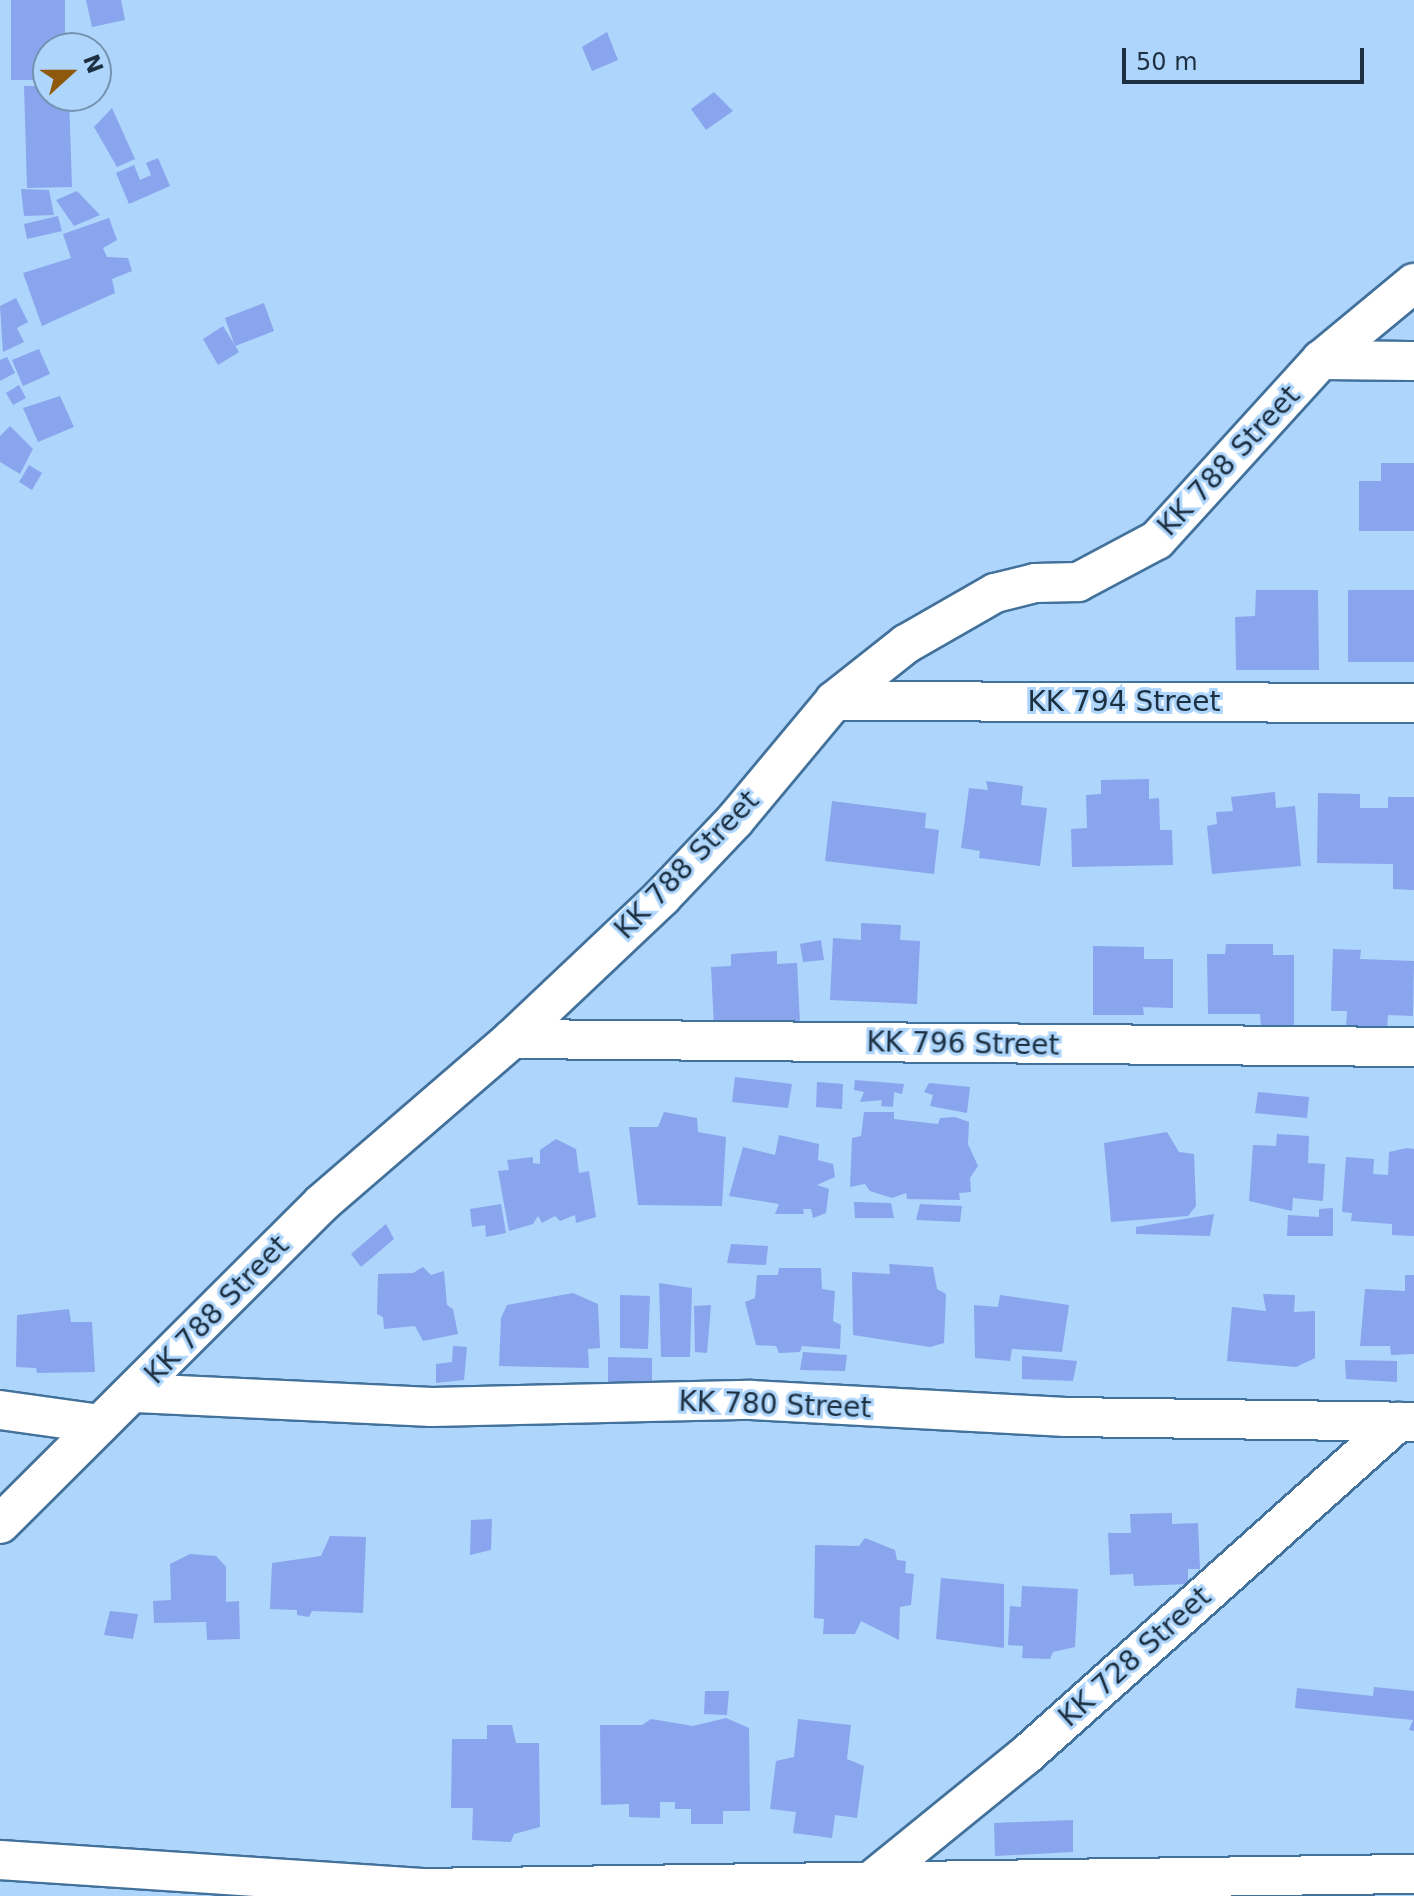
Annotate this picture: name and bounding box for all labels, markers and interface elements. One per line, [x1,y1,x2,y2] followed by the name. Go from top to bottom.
[32,32,112,112] north arrow
[1126,32,1368,82] scale bar
[1136,48,1198,76] text: 50 m
[78,51,108,77] text: N
[1151,379,1307,543] street label: KK 788 Street
[1027,685,1221,719] street label: KK 794 Street
[608,784,766,946] street label: KK 788 Street
[866,1026,1060,1062] street label: KK 796 Street
[138,1229,296,1391] street label: KK 788 Street
[678,1385,872,1425] street label: KK 780 Street
[1052,1580,1218,1734] street label: KK 728 Street

